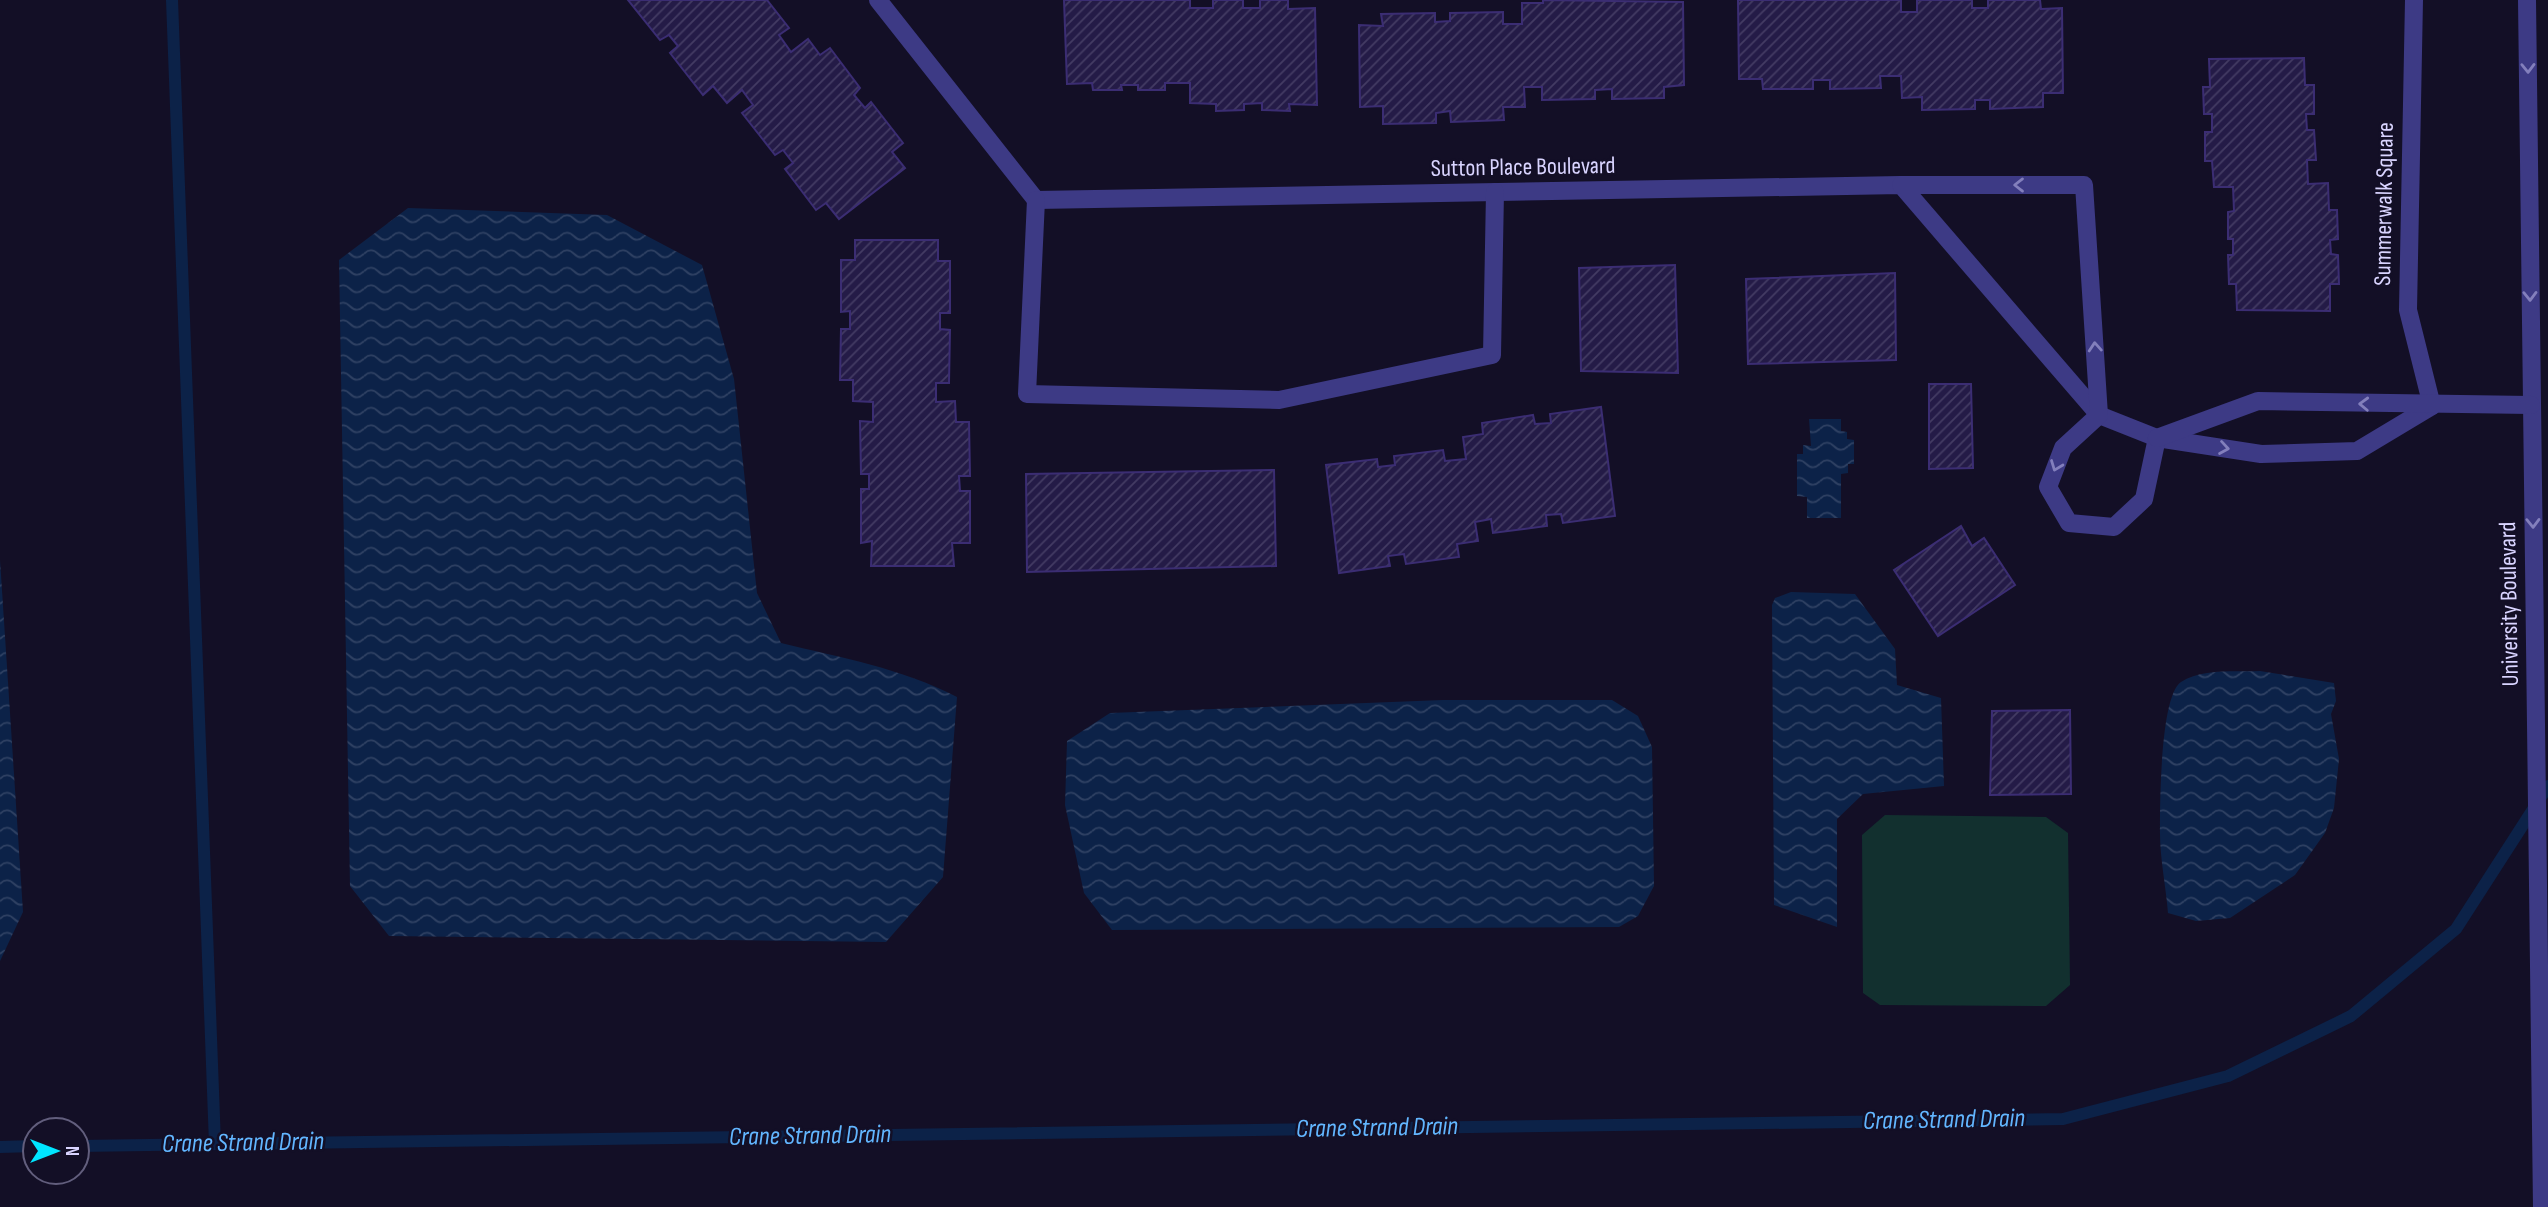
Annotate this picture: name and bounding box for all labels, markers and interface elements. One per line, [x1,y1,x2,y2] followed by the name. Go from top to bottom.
[2520,63,2536,74] one-way arrow
[2368,122,2400,286] street label: Summerwalk Square
[1430,151,1616,183] street label: Sutton Place Boulevard
[2013,177,2023,193] one-way arrow
[2522,291,2538,301] one-way arrow
[2087,341,2102,352] one-way arrow
[2358,396,2369,411] one-way arrow
[2218,441,2230,456] one-way arrow
[2051,460,2065,472] one-way arrow
[2525,518,2540,529] one-way arrow
[2493,521,2525,687] street label: University Boulevard
[1863,1103,2025,1137] water label: Crane Strand Drain
[1296,1111,1458,1145] water label: Crane Strand Drain
[21,1116,91,1186] north arrow
[729,1119,891,1153] water label: Crane Strand Drain
[162,1126,324,1160] water label: Crane Strand Drain
[60,1146,83,1156] text: N

